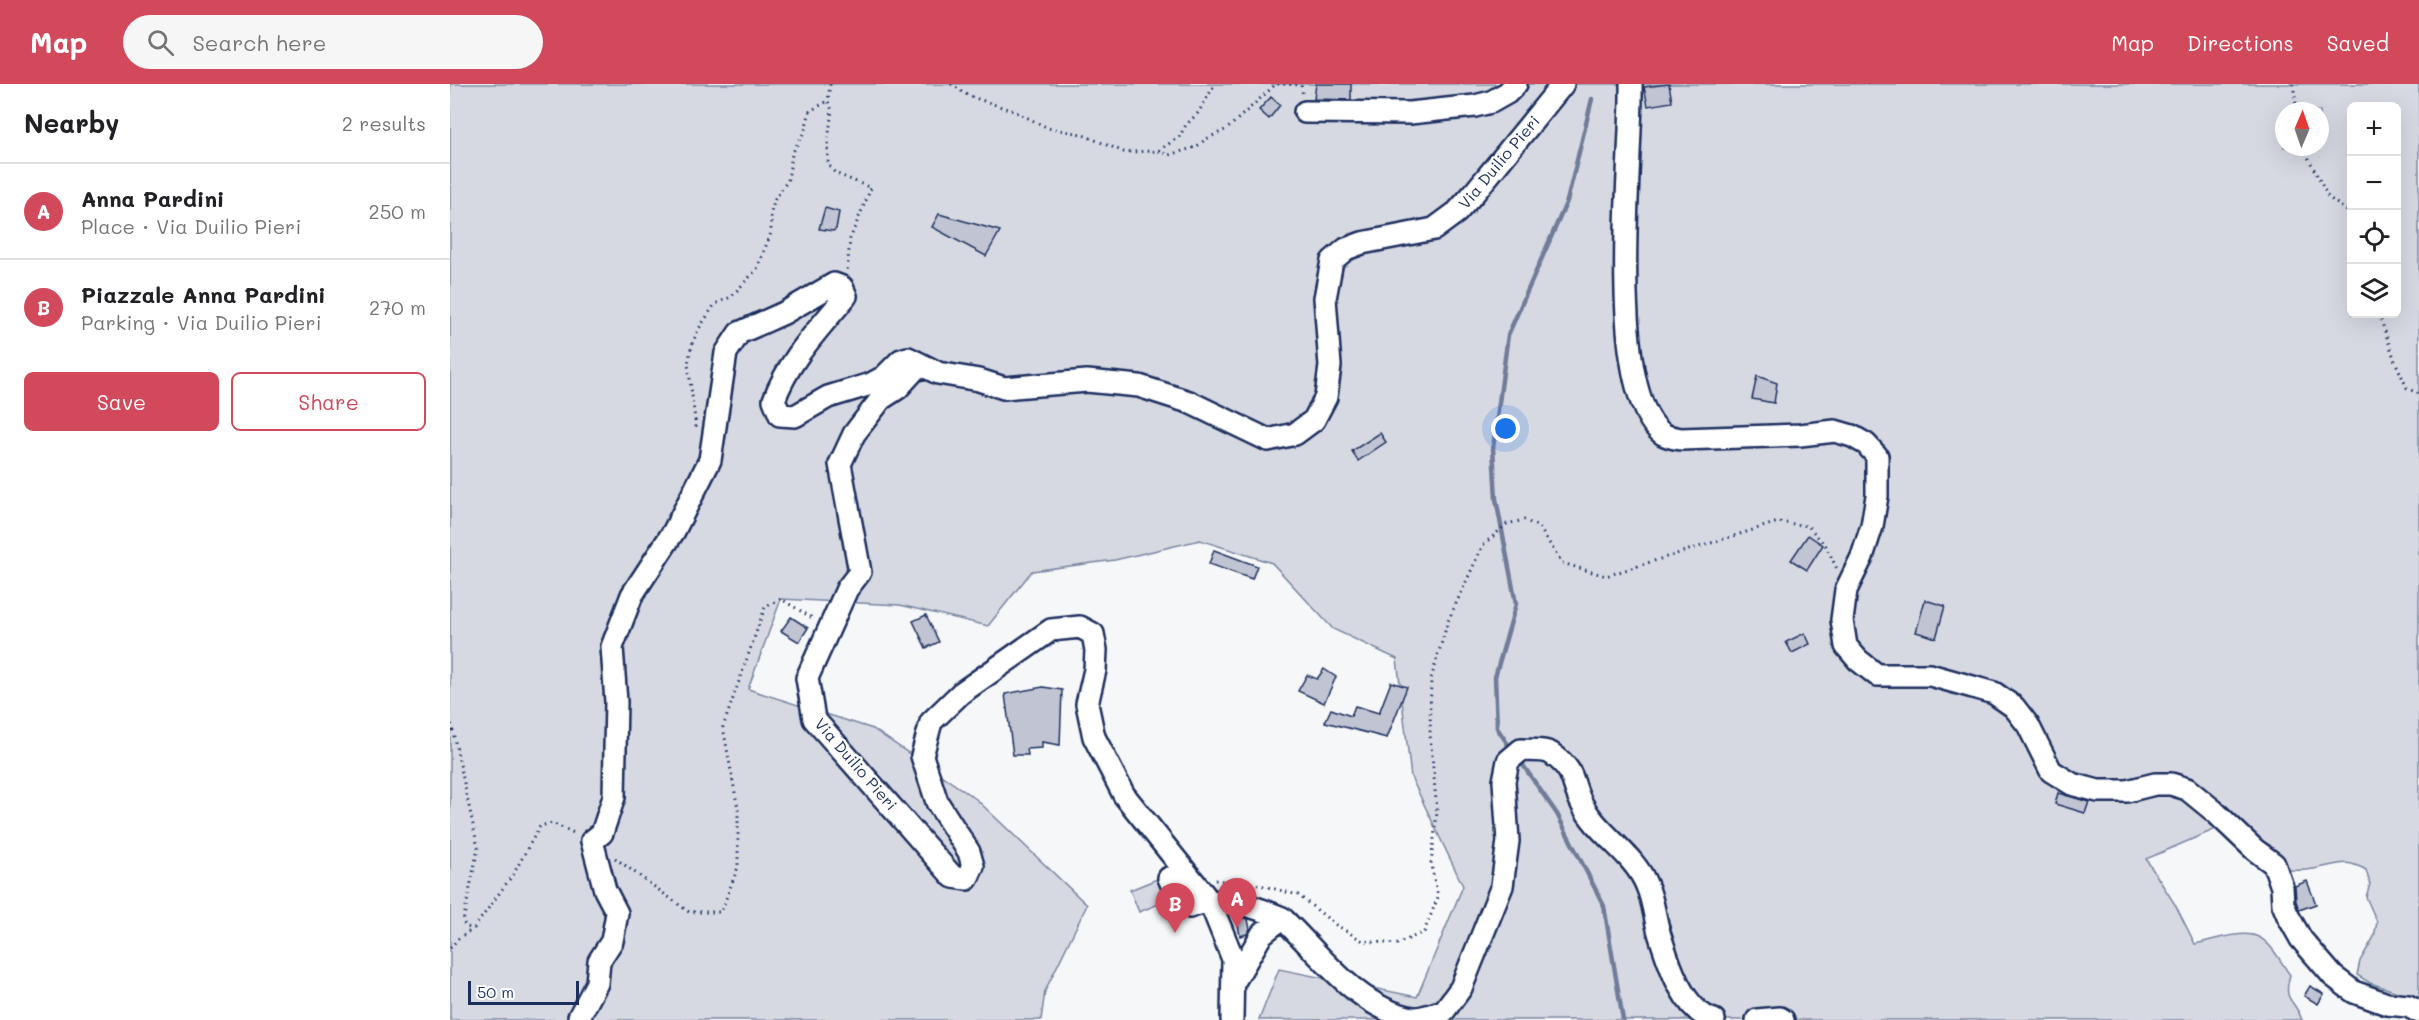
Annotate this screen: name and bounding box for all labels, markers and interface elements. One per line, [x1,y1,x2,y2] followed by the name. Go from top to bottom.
[123,15,543,69] search box
[30,24,87,60] text: Map
[144,26,177,59] icon: search
[192,28,326,57] text: Search here
[2111,29,2154,56] text: Map
[2187,29,2294,56] text: Directions
[2327,29,2389,56] text: Saved
[2275,102,2329,156] north arrow
[2347,102,2401,318] map controls
[2347,102,2401,156] button: +
[24,106,119,140] text: Nearby
[342,110,426,136] text: 2 results
[1453,111,1544,213] street label: Via Duilio Pieri
[2347,156,2401,210] button: −
[81,184,224,213] text: Anna Pardini
[37,198,50,224] text: A
[369,198,426,224] text: 250 m
[2347,210,2401,264] button: locate
[81,213,301,239] text: Place · Via Duilio Pieri
[2347,264,2401,318] button: layers
[81,280,326,309] text: Piazzale Anna Pardini
[37,294,50,320] text: B
[369,294,426,320] text: 270 m
[81,309,322,335] text: Parking · Via Duilio Pieri
[24,372,219,431] button: Save
[231,372,426,431] button: Share
[1491,414,1520,443] your location
[810,713,902,814] street label: Via Duilio Pieri
[1218,878,1256,928] pin: A
[1156,884,1194,933] pin: B
[468,978,579,1006] scale bar
[477,981,514,1002] text: 50 m

